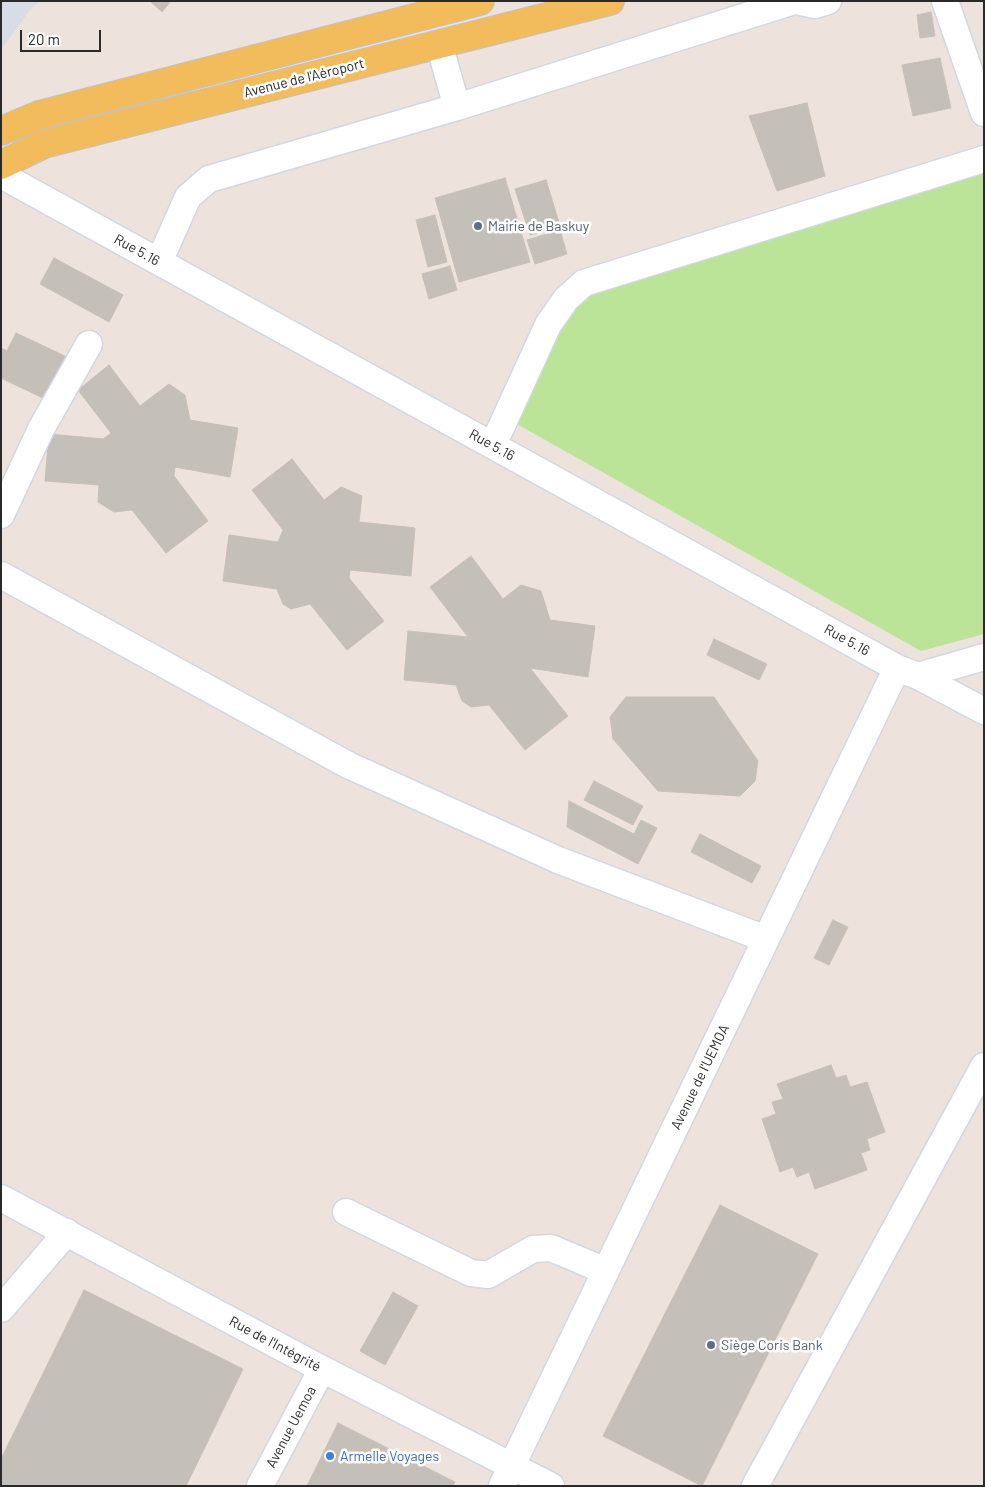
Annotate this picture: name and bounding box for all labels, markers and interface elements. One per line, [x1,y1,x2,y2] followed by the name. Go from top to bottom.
[22,20,104,52] scale bar
[28,30,60,48] text: 20 m
[242,55,366,101] street label: Avenue de l'Aéroport
[488,218,589,234] place label: Mairie de Baskuy
[472,220,484,232] marker: Mairie de Baskuy
[111,231,163,269] street label: Rue 5.16
[466,426,518,464] street label: Rue 5.16
[821,621,873,659] street label: Rue 5.16
[667,1022,733,1132] street label: Avenue de l'UEMOA
[226,1313,324,1375] street label: Rue de l'Intégrité
[721,1337,823,1353] place label: Siège Coris Bank
[705,1339,717,1351] marker: Siège Coris Bank
[262,1383,320,1471] street label: Avenue Uemoa
[340,1448,439,1464] place label: Armelle Voyages
[324,1450,336,1462] marker: Armelle Voyages

